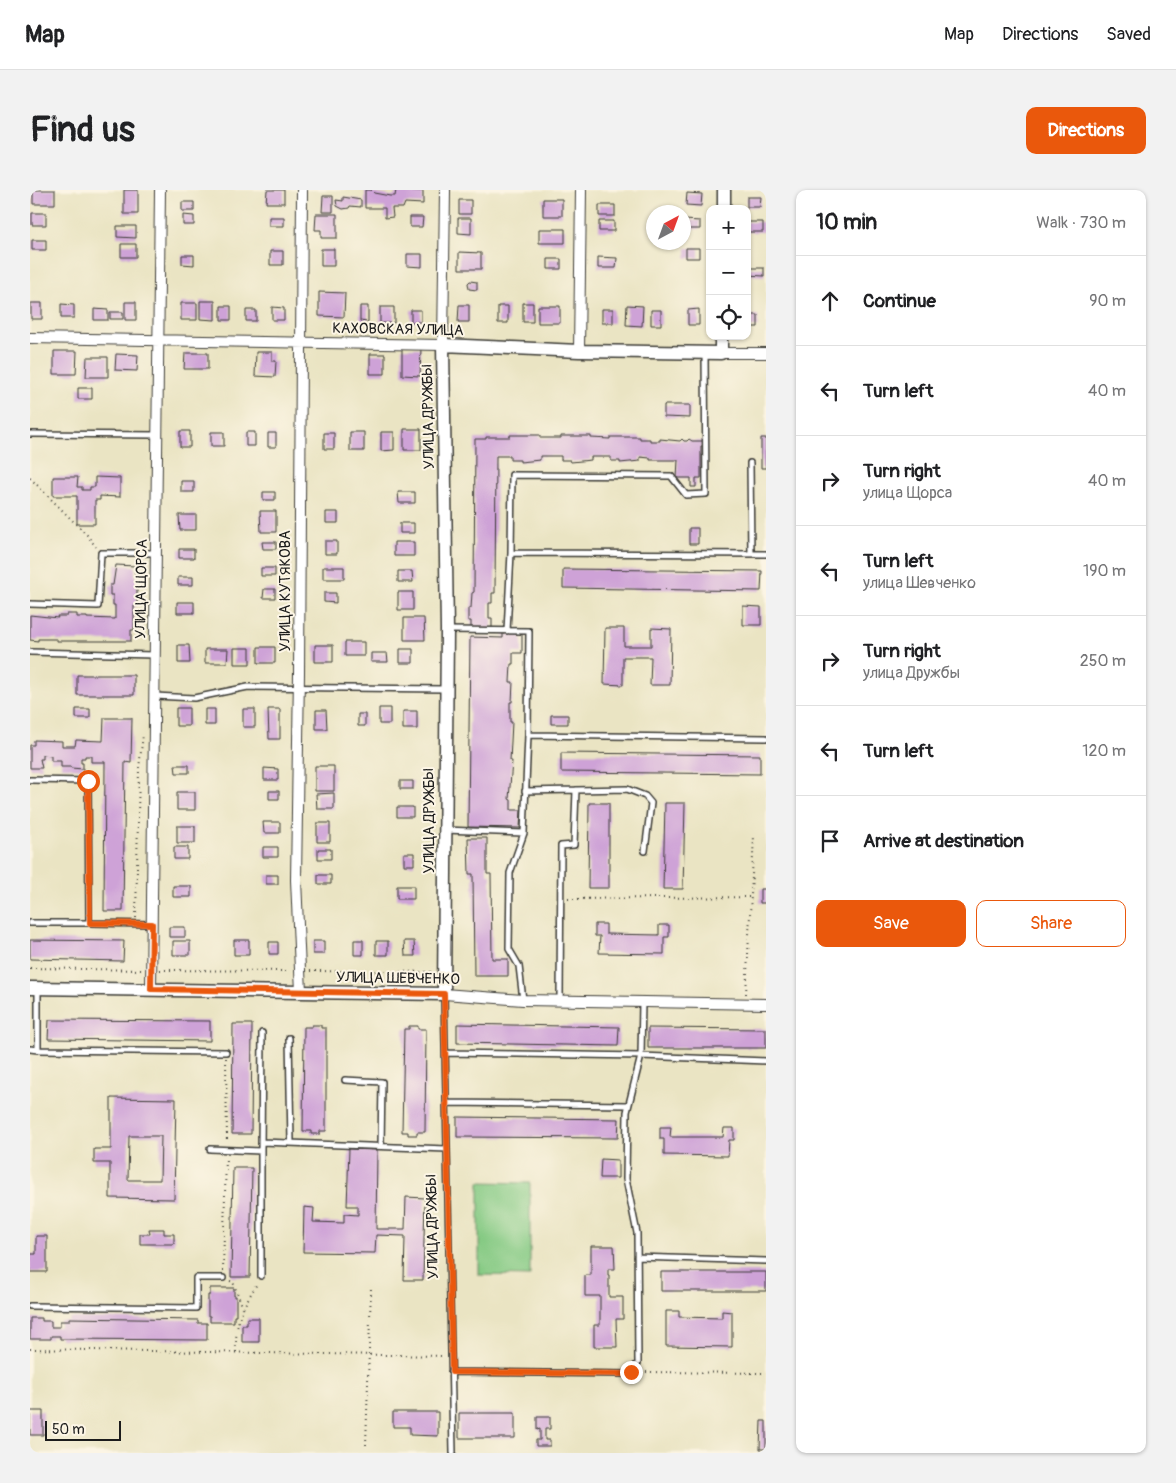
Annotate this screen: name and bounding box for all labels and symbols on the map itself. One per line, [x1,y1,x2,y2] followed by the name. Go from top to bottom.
[646,205,691,250] north arrow
[332,319,464,340] street label: КАХОВСКАЯ УЛИЦА
[418,364,439,470] street label: УЛИЦА ДРУЖБЫ
[276,530,295,652] street label: УЛИЦА КУТЯКОВА
[131,539,152,639] street label: УЛИЦА ЩОРСА
[420,768,439,873] street label: УЛИЦА ДРУЖБЫ
[77,770,100,793] route start
[336,968,460,989] street label: УЛИЦА ШЕВЧЕНКО
[422,1174,443,1280] street label: УЛИЦА ДРУЖБЫ
[620,1361,643,1384] route end
[45,1418,121,1441] scale bar

